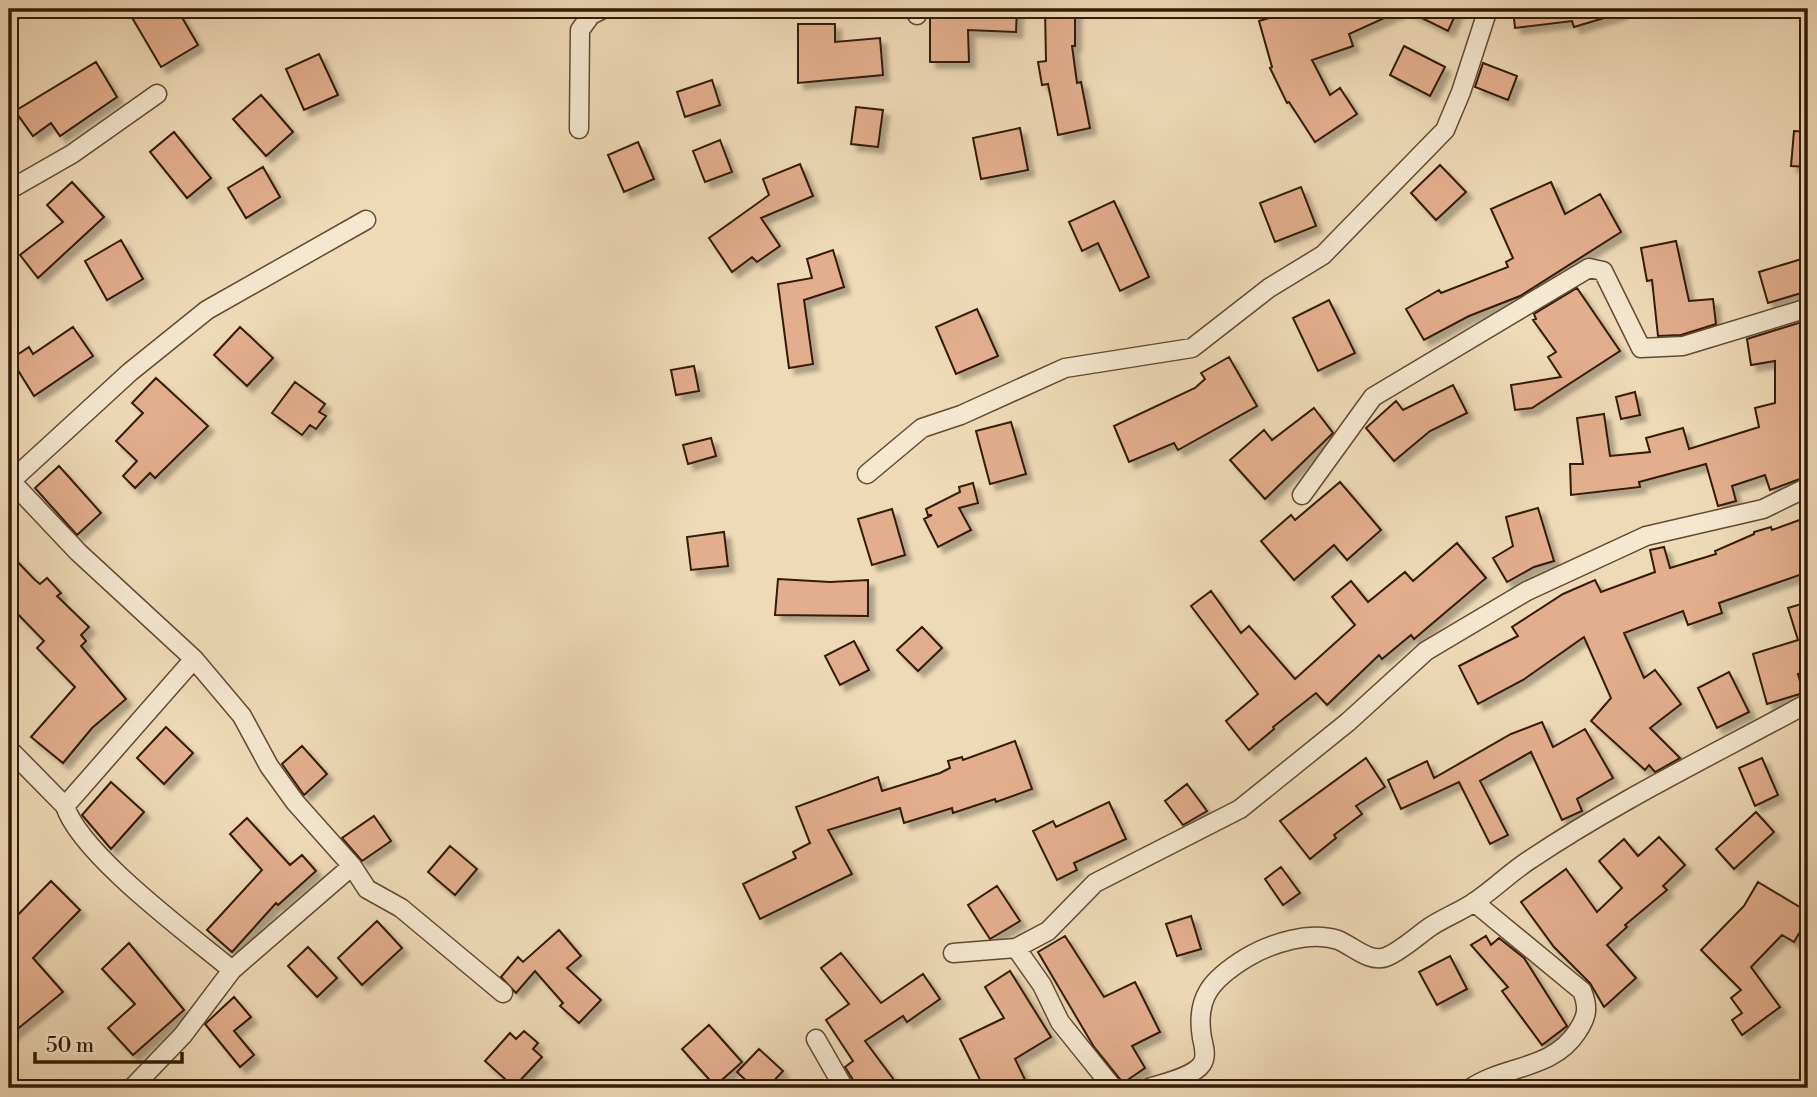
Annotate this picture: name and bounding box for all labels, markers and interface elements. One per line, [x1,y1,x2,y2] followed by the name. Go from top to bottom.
[35,1020,182,1064] scale bar
[46,1033,94,1059] text: 50 m

